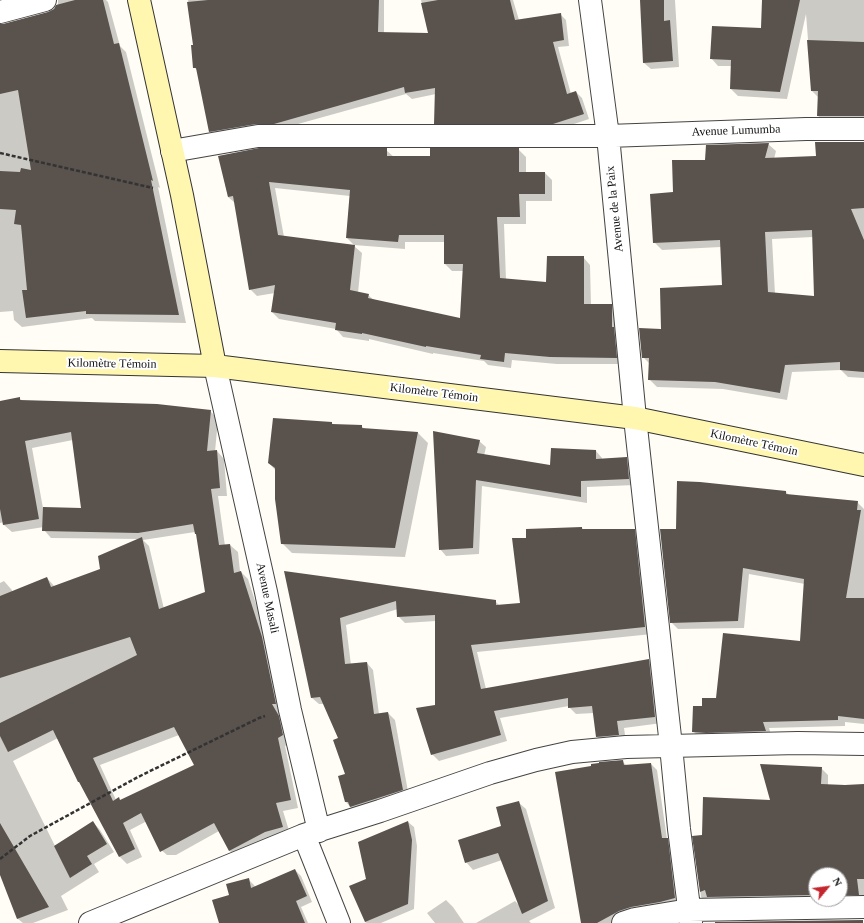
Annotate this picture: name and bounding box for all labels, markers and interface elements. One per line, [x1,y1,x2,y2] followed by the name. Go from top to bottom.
[691,122,781,140] street label: Avenue Lumumba
[603,165,627,253] street label: Avenue de la Paix
[67,356,157,372] street label: Kilomètre Témoin
[389,380,479,406] street label: Kilomètre Témoin
[709,427,799,459] street label: Kilomètre Témoin
[252,561,282,635] street label: Avenue Masali
[808,867,848,907] north arrow
[830,875,845,888] text: N

